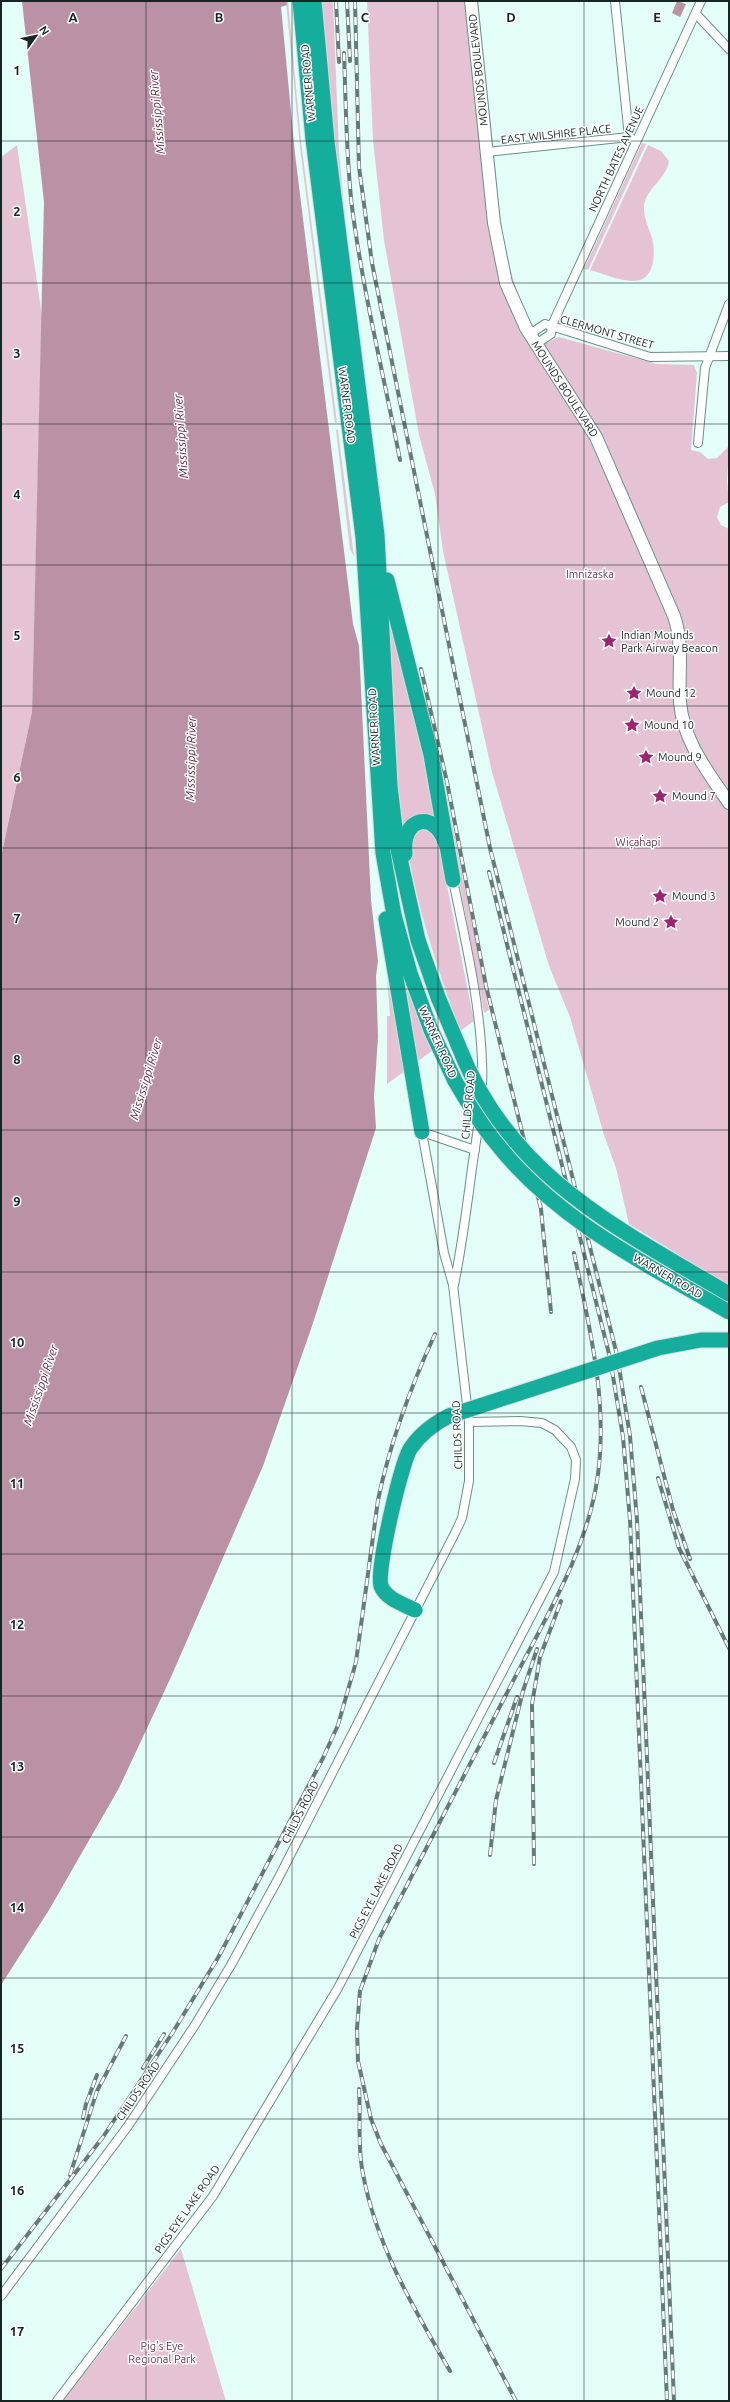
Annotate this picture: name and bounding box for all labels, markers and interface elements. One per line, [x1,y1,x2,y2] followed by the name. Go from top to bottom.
[68,10,78,24] text: A
[215,10,224,24] text: B
[361,10,370,24] text: C
[506,10,516,24] text: D
[653,10,661,24] text: E
[466,13,490,127] street label: MOUNDS BOULEVARD
[16,16,56,56] north arrow
[37,24,52,37] text: N
[299,44,317,122] street label: WARNER ROAD
[13,63,21,77] text: 1
[146,69,167,155] water label: Mississippi River
[586,104,646,214] street label: NORTH BATES AVENUE
[500,122,612,146] street label: EAST WILSHIRE PLACE
[13,204,21,218] text: 2
[559,313,655,351] street label: CLERMONT STREET
[529,339,601,440] street label: MOUNDS BOULEVARD
[13,346,21,360] text: 3
[336,366,358,444] street label: WARNER ROAD
[171,393,190,479] water label: Mississippi River
[13,487,21,501] text: 4
[566,568,614,580] park label: Imniżaska
[13,628,21,642] text: 5
[621,629,718,654] place label: Indian Mounds Park Airway Beacon
[600,632,618,650] place icon: Indian Mounds Park Airway Beacon
[625,684,643,702] place icon: Mound 12
[646,687,696,699] place label: Mound 12
[366,688,382,766] street label: WARNER ROAD
[183,716,198,801] water label: Mississippi River
[623,716,641,734] place icon: Mound 10
[644,719,694,731] place label: Mound 10
[637,748,655,766] place icon: Mound 9
[658,751,702,763] place label: Mound 9
[13,770,21,784] text: 6
[651,787,669,805] place icon: Mound 7
[672,790,716,802] place label: Mound 7
[616,834,660,849] park label: Wic̣aḣapi
[651,887,669,905] place icon: Mound 3
[672,890,716,902] place label: Mound 3
[13,911,21,925] text: 7
[662,913,680,931] place icon: Mound 2
[615,916,659,928] place label: Mound 2
[417,1004,459,1080] street label: WARNER ROAD
[127,1036,164,1121] water label: Mississippi River
[13,1052,21,1066] text: 8
[459,1070,477,1140] street label: CHILDS ROAD
[13,1194,21,1208] text: 9
[631,1251,705,1301] street label: WARNER ROAD
[10,1335,24,1349] text: 10
[21,1342,61,1427] water label: Mississippi River
[450,1400,464,1470] street label: CHILDS ROAD
[10,1476,24,1490] text: 11
[10,1617,24,1631] text: 12
[10,1759,24,1773] text: 13
[279,1778,321,1845] street label: CHILDS ROAD
[347,1841,405,1940] street label: PIGS EYE LAKE ROAD
[10,1900,24,1914] text: 14
[10,2041,24,2055] text: 15
[114,2059,162,2123] street label: CHILDS ROAD
[152,2162,222,2255] street label: PIGS EYE LAKE ROAD
[10,2183,24,2197] text: 16
[10,2324,24,2338] text: 17
[128,2340,196,2365] park label: Pig's Eye Regional Park

